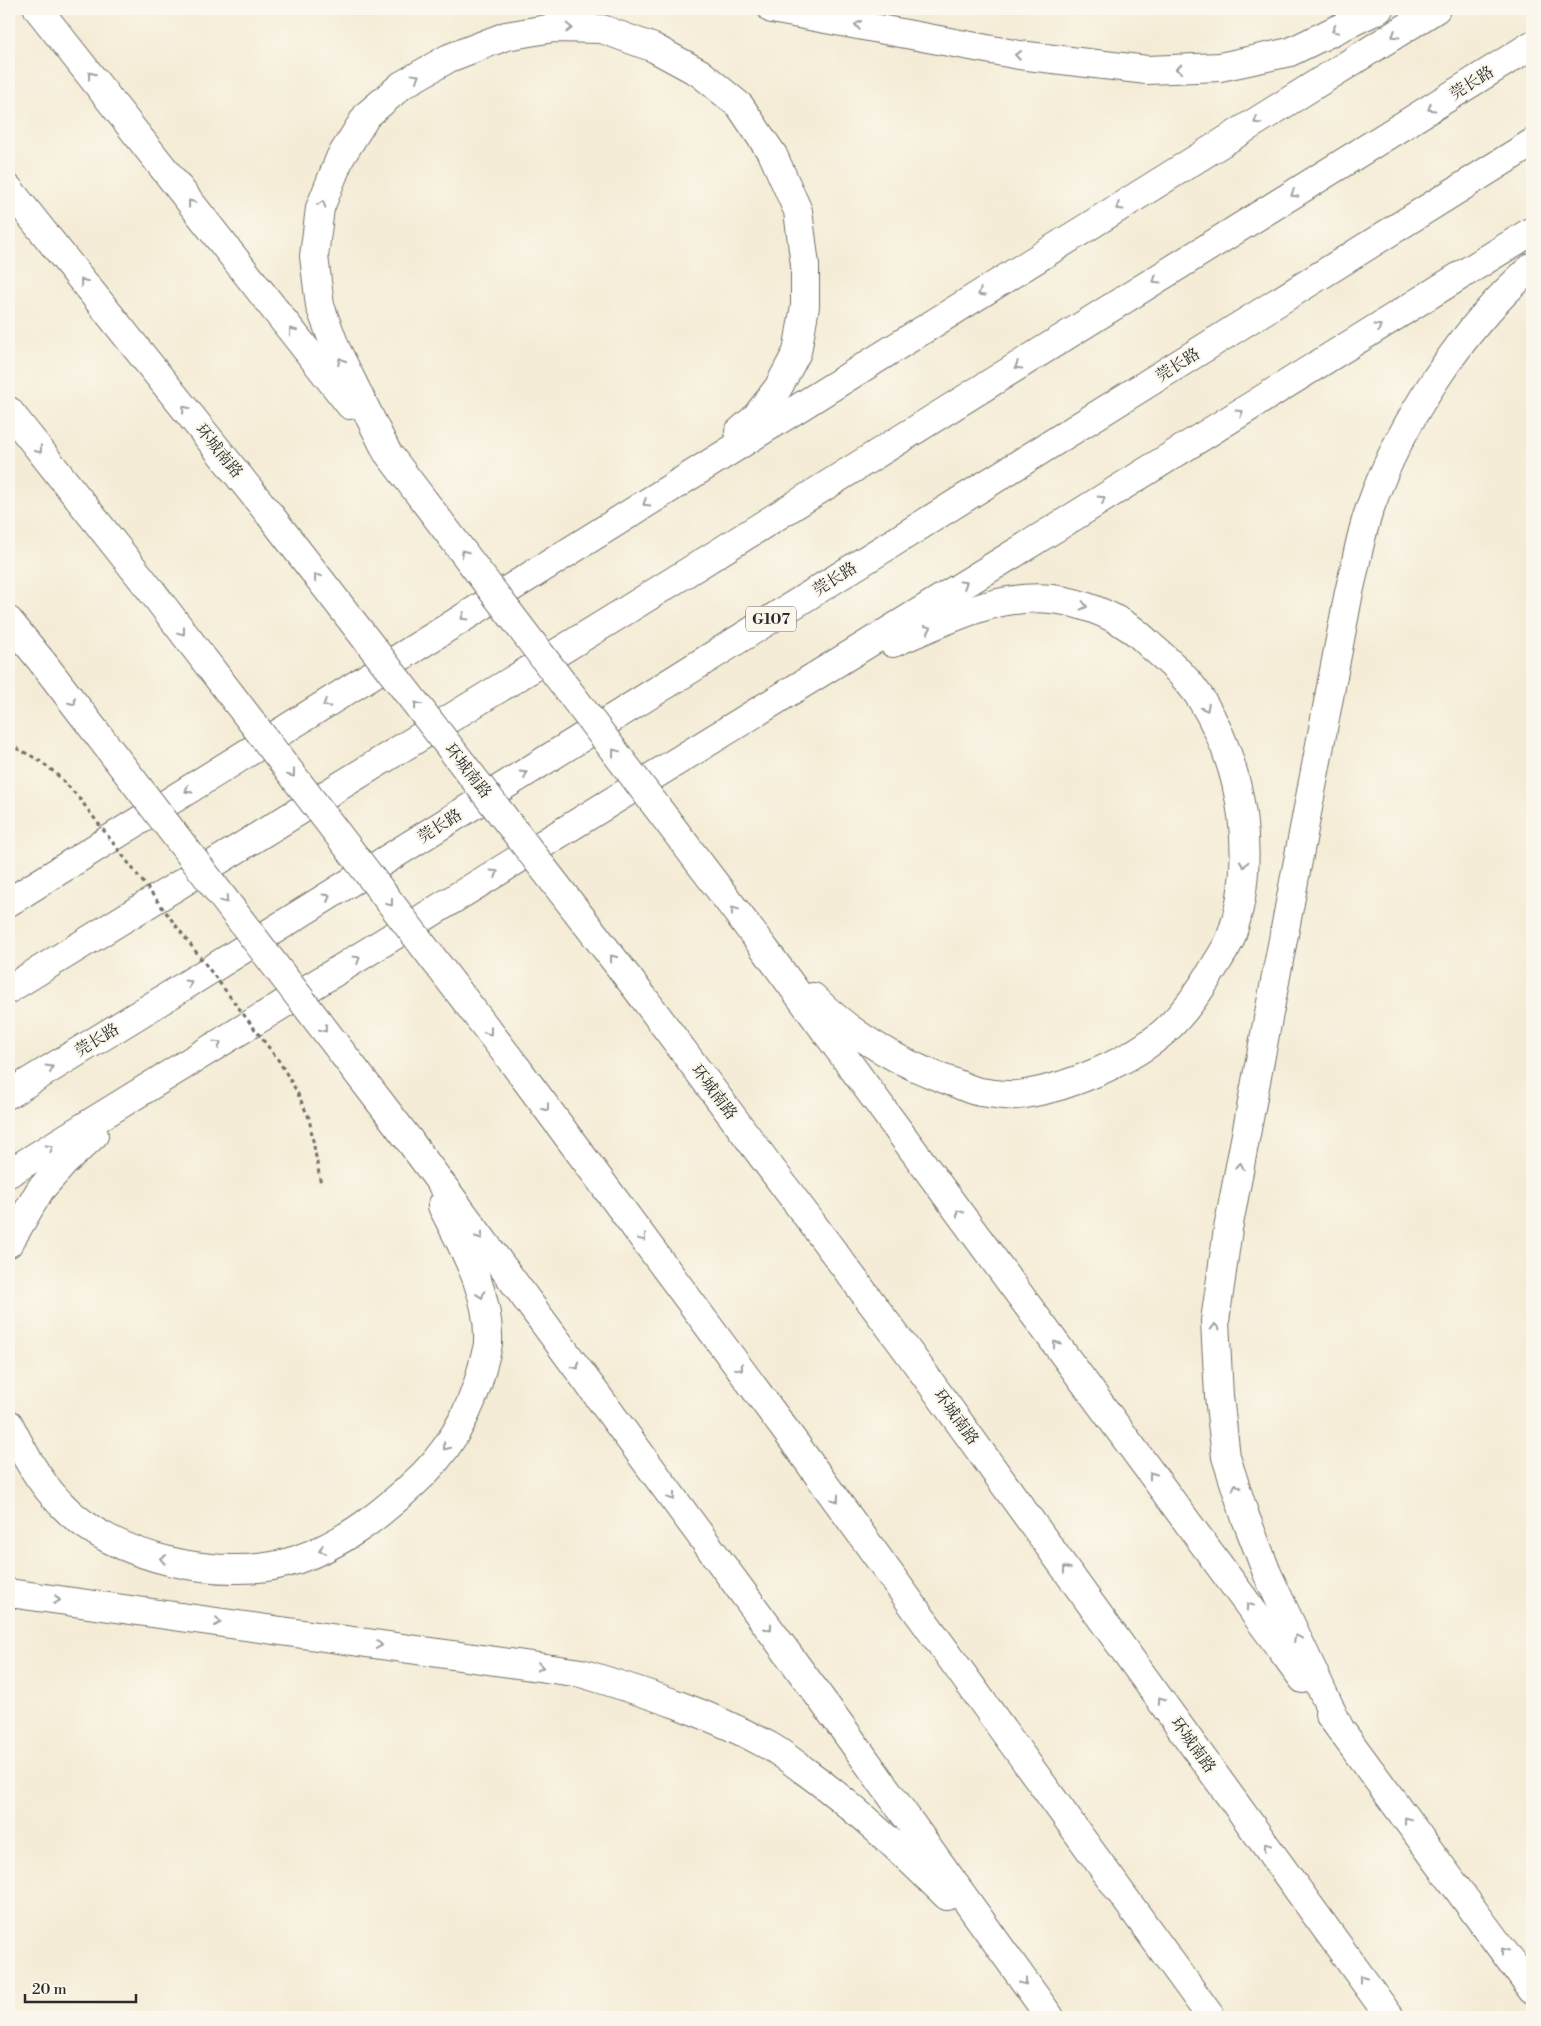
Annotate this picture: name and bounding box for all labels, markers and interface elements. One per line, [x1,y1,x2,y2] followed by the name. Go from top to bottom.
[854,21,862,31] one-way arrow
[565,23,573,34] one-way arrow
[1331,24,1340,34] one-way arrow
[1391,28,1400,38] one-way arrow
[1013,50,1022,60] one-way arrow
[1446,62,1498,104] street label: 莞长路
[1175,64,1183,74] one-way arrow
[88,72,96,81] one-way arrow
[410,73,419,83] one-way arrow
[1428,101,1437,111] one-way arrow
[1254,114,1263,124] one-way arrow
[1290,187,1299,197] one-way arrow
[189,200,197,209] one-way arrow
[317,200,327,209] one-way arrow
[1116,200,1125,210] one-way arrow
[1152,273,1161,283] one-way arrow
[81,279,89,288] one-way arrow
[978,286,987,296] one-way arrow
[1372,324,1381,333] one-way arrow
[289,328,297,337] one-way arrow
[1152,344,1204,386] street label: 莞长路
[337,357,348,366] one-way arrow
[1014,359,1023,369] one-way arrow
[182,406,190,415] one-way arrow
[1234,410,1243,419] one-way arrow
[191,420,247,482] street label: 环城南路
[33,444,42,454] one-way arrow
[1096,495,1105,505] one-way arrow
[642,497,651,506] one-way arrow
[461,549,470,559] one-way arrow
[809,558,861,600] street label: 莞长路
[315,574,323,583] one-way arrow
[958,581,967,591] one-way arrow
[1079,601,1087,611] one-way arrow
[746,606,796,632] road number: G107
[460,611,469,621] one-way arrow
[923,624,931,634] one-way arrow
[176,626,185,636] one-way arrow
[67,696,75,705] one-way arrow
[322,697,331,707] one-way arrow
[414,702,422,711] one-way arrow
[1200,703,1210,712] one-way arrow
[440,740,496,802] street label: 环城南路
[612,748,621,758] one-way arrow
[286,769,295,778] one-way arrow
[518,770,527,780] one-way arrow
[185,783,194,793] one-way arrow
[414,805,466,847] street label: 莞长路
[1239,860,1249,868] one-way arrow
[489,870,498,880] one-way arrow
[219,894,228,904] one-way arrow
[321,894,330,903] one-way arrow
[385,898,394,907] one-way arrow
[731,906,740,916] one-way arrow
[351,955,360,965] one-way arrow
[610,955,618,964] one-way arrow
[183,980,192,989] one-way arrow
[71,1019,123,1061] street label: 莞长路
[318,1023,327,1033] one-way arrow
[484,1026,492,1035] one-way arrow
[213,1041,222,1050] one-way arrow
[687,1060,741,1124] street label: 环城南路
[45,1065,54,1075] one-way arrow
[540,1102,549,1112] one-way arrow
[45,1144,54,1154] one-way arrow
[1234,1162,1244,1171] one-way arrow
[956,1209,965,1219] one-way arrow
[474,1230,482,1239] one-way arrow
[637,1232,646,1242] one-way arrow
[475,1290,485,1299] one-way arrow
[1210,1323,1220,1330] one-way arrow
[1053,1340,1062,1350] one-way arrow
[570,1361,579,1370] one-way arrow
[734,1362,743,1372] one-way arrow
[929,1385,983,1449] street label: 环城南路
[443,1442,452,1451] one-way arrow
[1150,1472,1158,1481] one-way arrow
[1231,1484,1241,1492] one-way arrow
[666,1491,675,1501] one-way arrow
[830,1493,839,1503] one-way arrow
[318,1543,327,1554] one-way arrow
[159,1555,168,1565] one-way arrow
[1063,1565,1072,1575] one-way arrow
[53,1594,61,1605] one-way arrow
[1246,1602,1255,1612] one-way arrow
[214,1616,222,1627] one-way arrow
[763,1622,771,1631] one-way arrow
[1293,1634,1304,1643] one-way arrow
[375,1639,383,1649] one-way arrow
[536,1661,544,1672] one-way arrow
[1158,1696,1167,1706] one-way arrow
[1166,1713,1220,1777] street label: 环城南路
[1405,1817,1413,1826] one-way arrow
[1264,1843,1272,1852] one-way arrow
[1501,1948,1509,1957] one-way arrow
[25,1971,136,2003] scale bar
[1359,1974,1368,1984] one-way arrow
[1018,1976,1027,1986] one-way arrow
[32,1980,67,1999] text: 20 m

